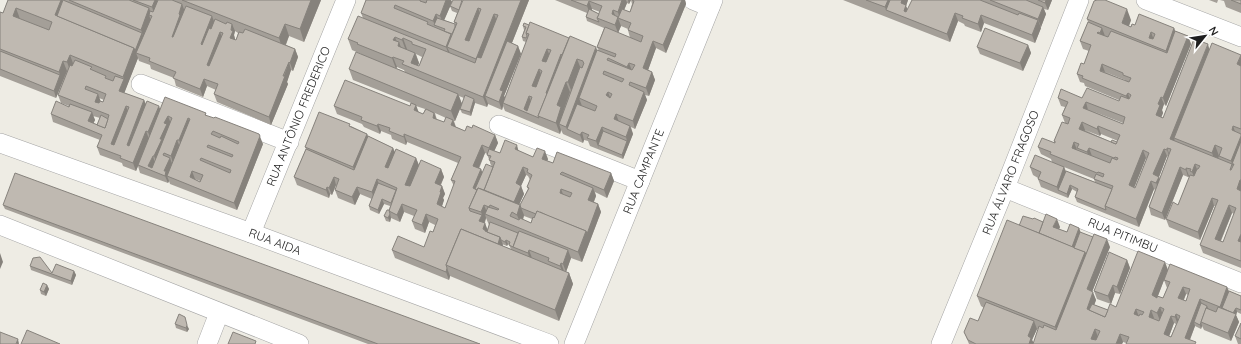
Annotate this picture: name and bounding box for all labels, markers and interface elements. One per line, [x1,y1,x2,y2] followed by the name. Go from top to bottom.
[1185,16,1225,56] north arrow
[1206,24,1222,38] text: N
[263,44,333,188] street label: RUA ANTÔNIO FREDERICO
[979,108,1042,237] street label: RUA ÁLVARO FRAGOSO
[619,127,667,216] street label: RUA CAMPANTE
[1086,214,1160,256] street label: RUA PITIMBU
[247,225,303,258] street label: RUA AIDA

